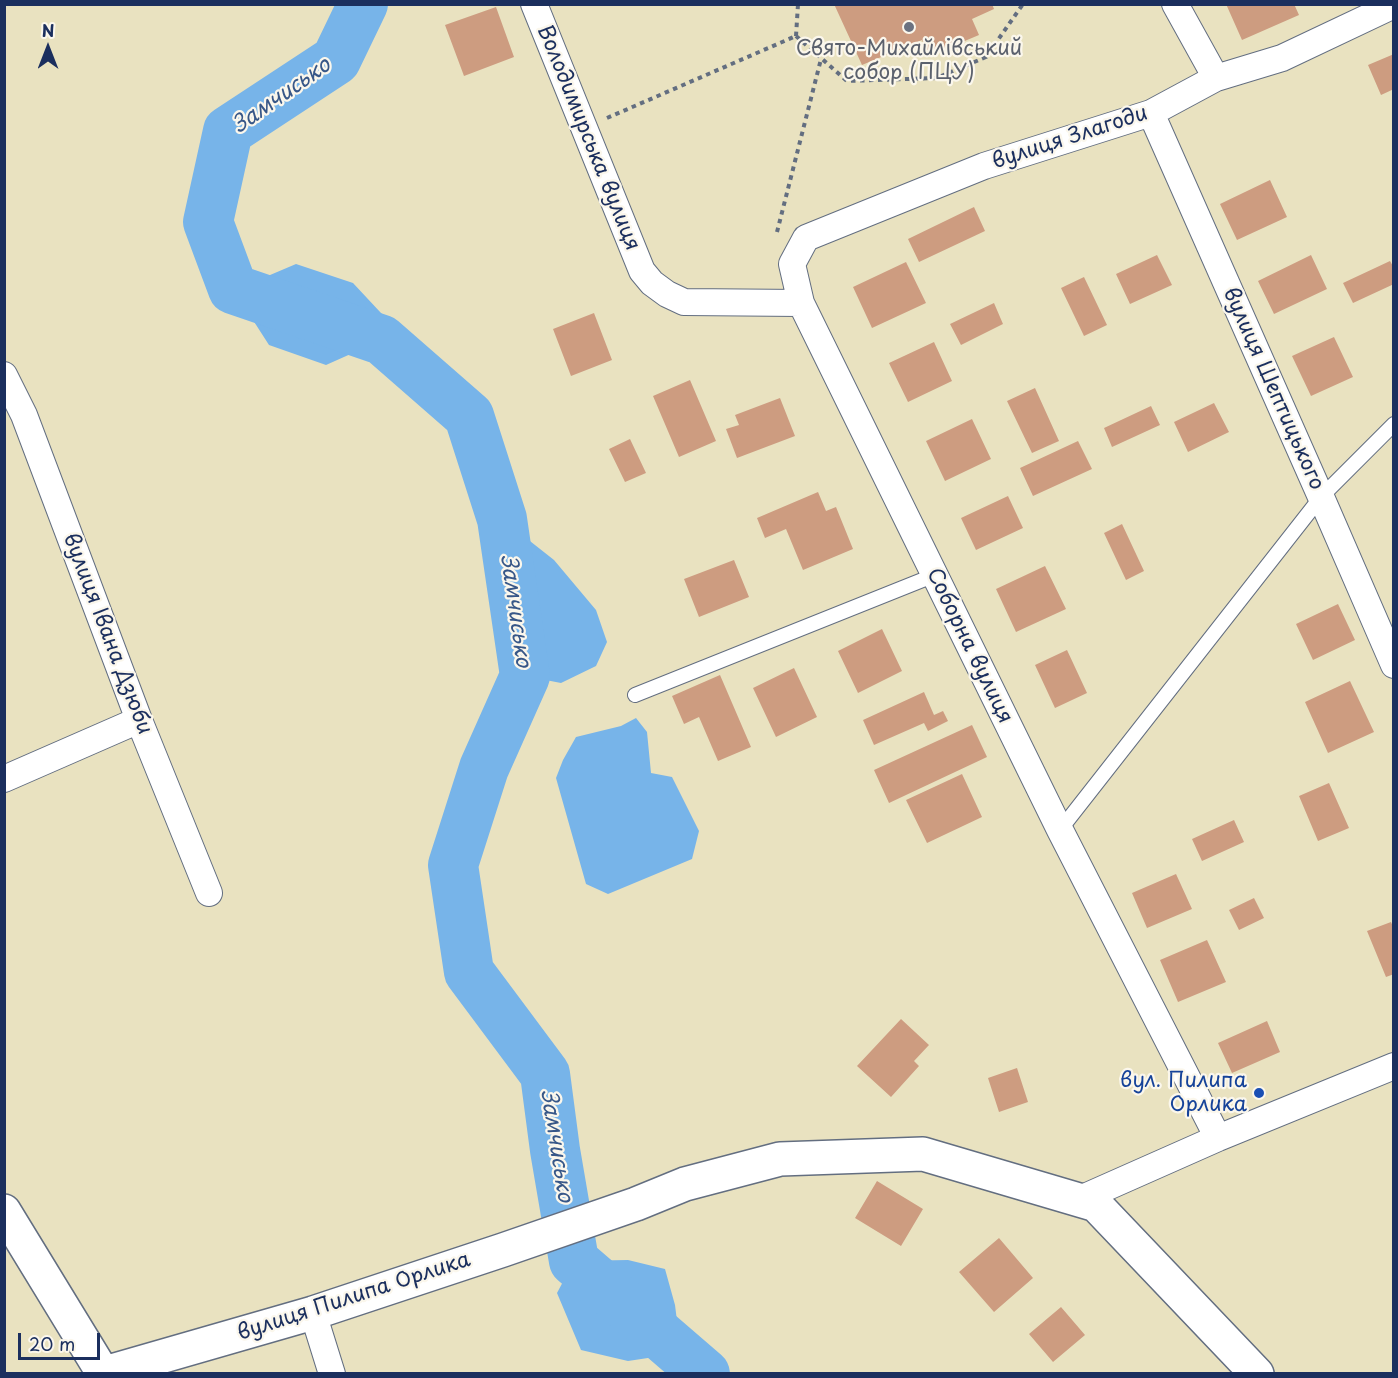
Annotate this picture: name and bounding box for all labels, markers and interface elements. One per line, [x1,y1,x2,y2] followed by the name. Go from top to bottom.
[18,18,78,78] north arrow
[42,18,54,42] text: N
[902,20,916,34] marker: Свято-Михайлівський собор (ПЦУ)
[531,22,645,254] street label: Володимирська вулиця
[796,36,1022,86] place label: Свято-Михайлівський собор (ПЦУ)
[228,53,336,139] water label: Замчисько
[989,101,1151,175] street label: вулиця Злагоди
[1217,284,1329,494] street label: вулиця Шептицького
[57,530,157,738] street label: вулиця Івана Дзюби
[494,553,536,669] water label: Замчисько
[920,564,1018,728] street label: Соборна вулиця
[1120,1068,1247,1118] place label: вул. Пилипа Орлика
[1252,1086,1266,1100] marker: вул. Пилипа Орлика
[534,1088,578,1204] water label: Замчисько
[234,1247,474,1347] street label: вулиця Пилипа Орлика
[21,1321,104,1359] scale bar
[29,1330,75,1357] text: 20 m

